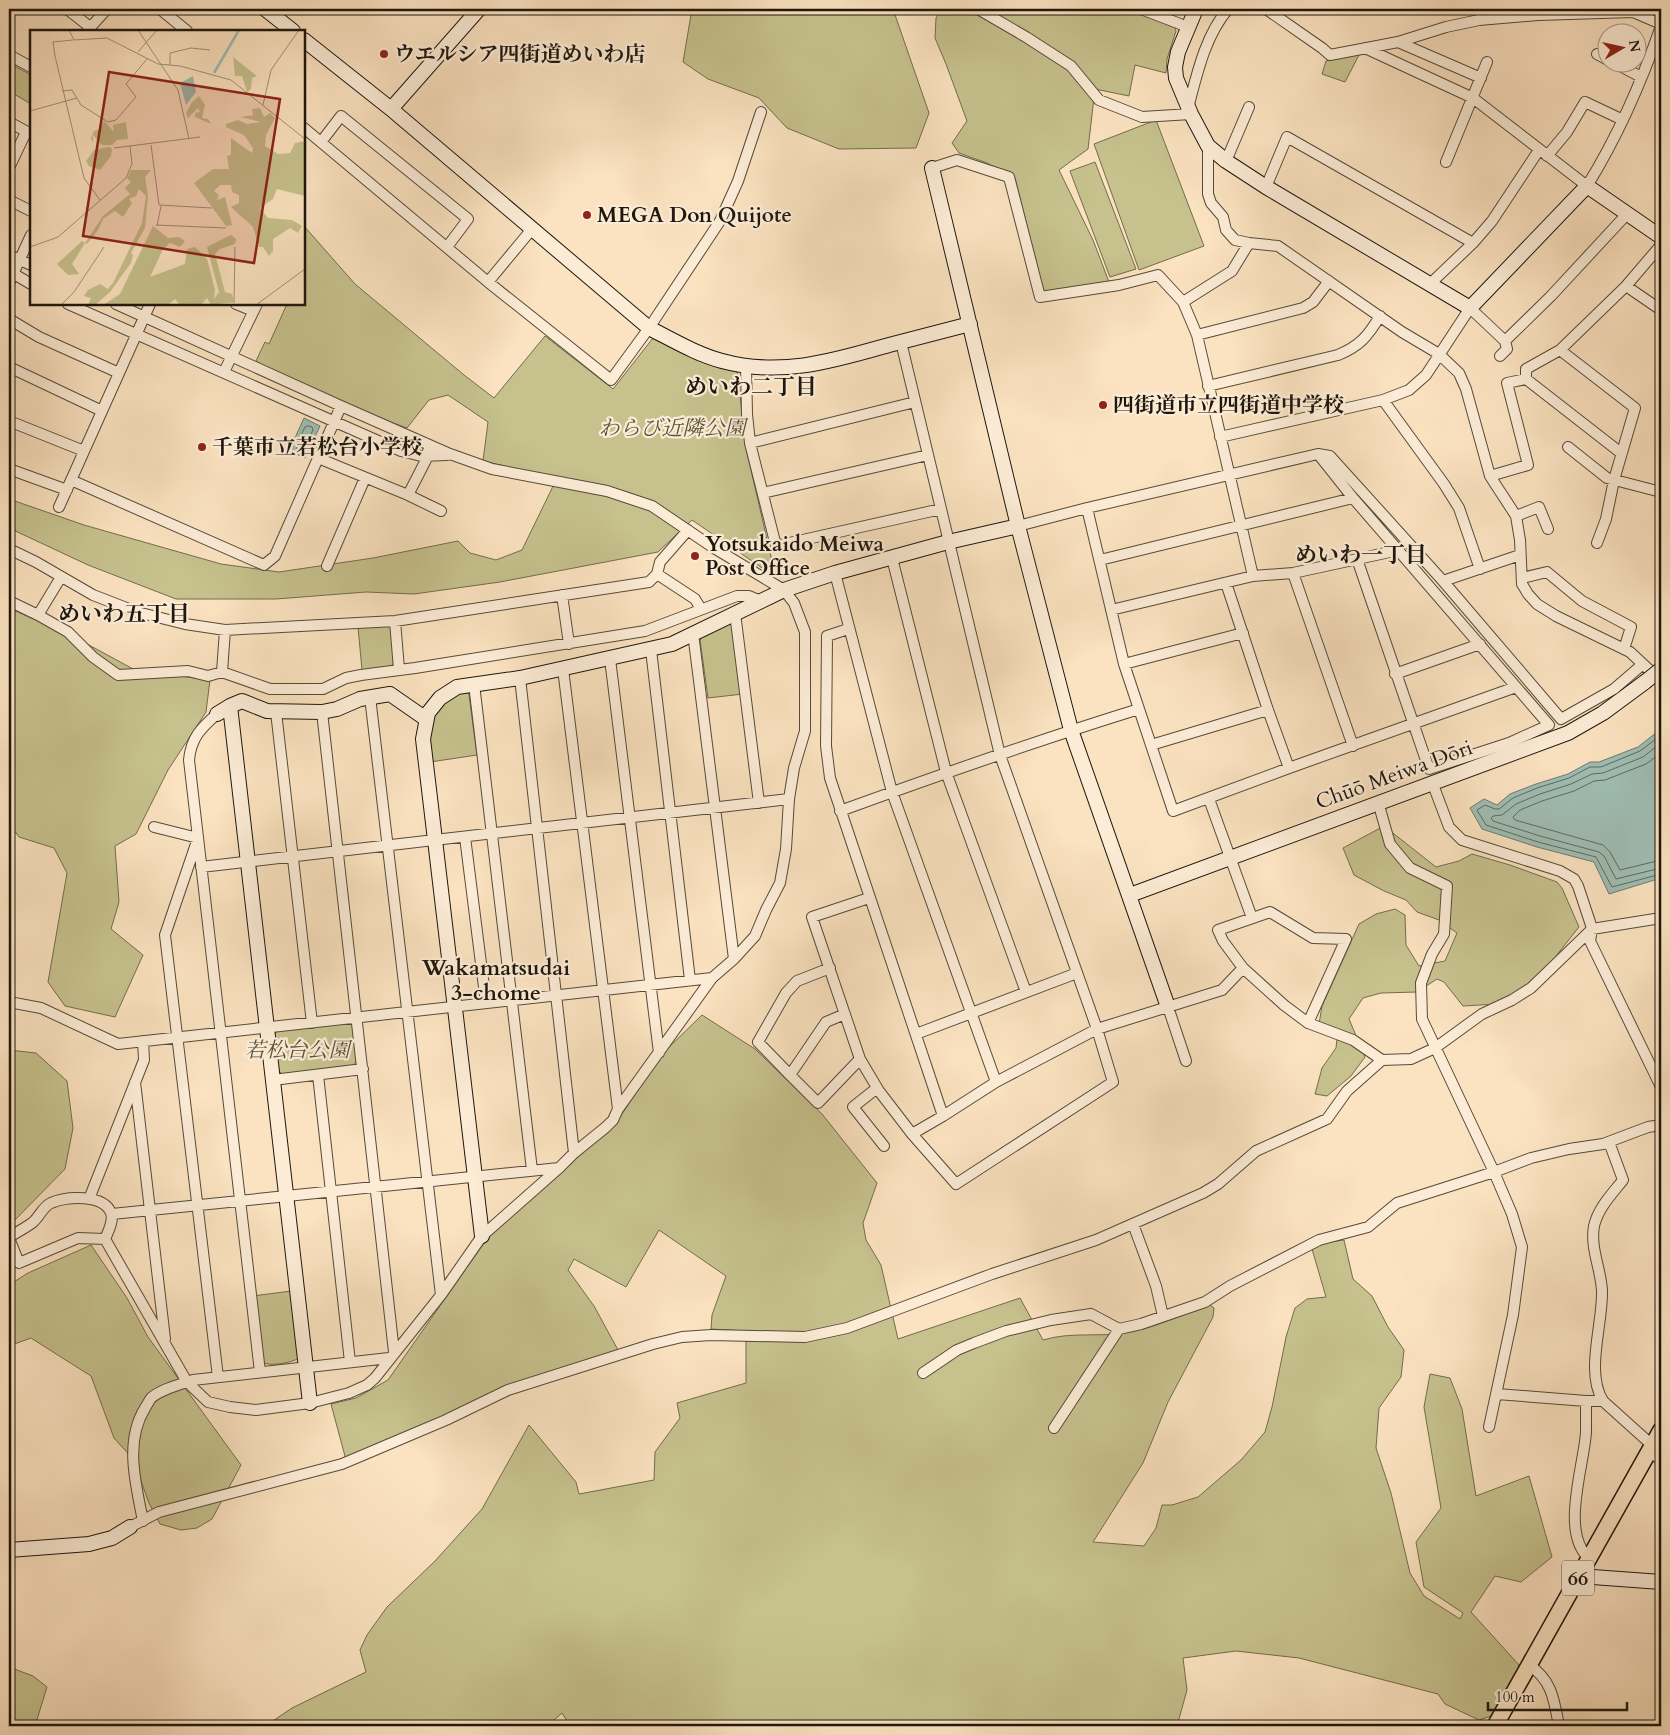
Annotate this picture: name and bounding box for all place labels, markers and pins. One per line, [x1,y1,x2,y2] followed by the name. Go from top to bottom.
[394,40,645,69] place label: ウエルシア四街道めいわ店
[378,48,390,60] marker: ウエルシア四街道めいわ店
[597,201,792,230] place label: MEGA Don Quijote
[581,209,593,221] marker: MEGA Don Quijote
[1113,391,1344,420] place label: 四街道市立四街道中学校
[1097,399,1109,411] marker: 四街道市立四街道中学校
[212,433,422,462] place label: 千葉市立若松台小学校
[196,441,208,453] marker: 千葉市立若松台小学校
[705,530,884,583] place label: Yotsukaido Meiwa Post Office
[689,550,701,562] marker: Yotsukaido Meiwa Post Office

